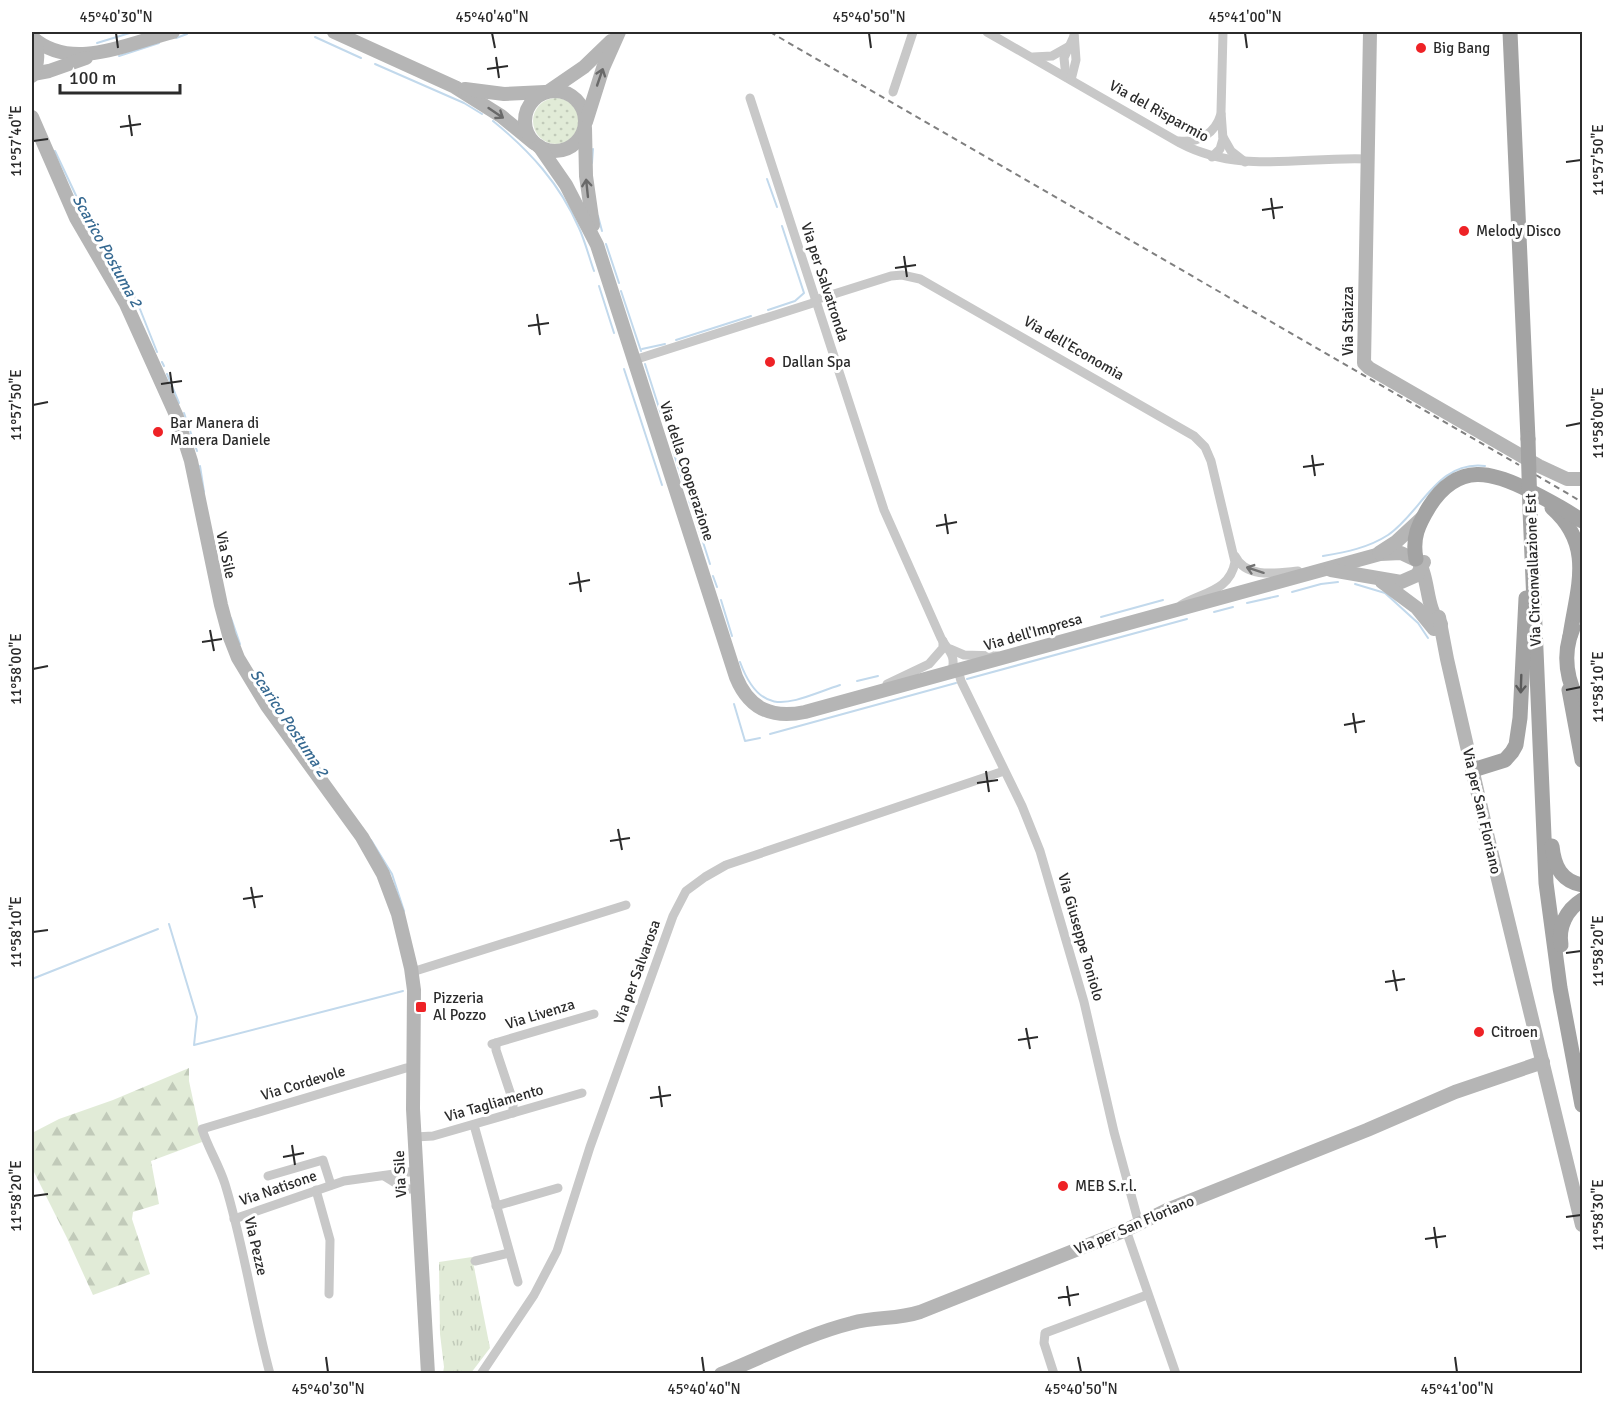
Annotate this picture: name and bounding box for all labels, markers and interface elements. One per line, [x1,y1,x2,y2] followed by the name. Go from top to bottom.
[79,8,153,26] text: 45°40'30"N
[455,8,529,26] text: 45°40'40"N
[832,8,906,26] text: 45°40'50"N
[1208,8,1282,26] text: 45°41'00"N
[1433,39,1490,57] place label: Big Bang
[1414,41,1428,55] marker: Big Bang
[60,57,180,95] scale bar
[69,67,116,89] text: 100 m
[595,68,606,87] one-way arrow
[1106,76,1212,146] street label: Via del Risparmio
[7,105,25,177] text: 11°57'40"E
[487,107,504,119] one-way arrow
[1589,124,1607,196] text: 11°57'50"E
[581,178,592,198] one-way arrow
[68,191,147,312] water label: Scarico Postuma 2
[797,220,853,344] street label: Via per Salvatronda
[1476,222,1561,240] place label: Melody Disco
[1457,224,1471,238] marker: Melody Disco
[1339,286,1357,356] street label: Via Staizza
[1021,312,1127,384] street label: Via dell'Economia
[782,353,851,371] place label: Dallan Spa
[763,355,777,369] marker: Dallan Spa
[7,369,25,441] text: 11°57'50"E
[1589,387,1607,459] text: 11°58'00"E
[656,399,718,543] street label: Via della Cooperazione
[170,414,270,449] place label: Bar Manera di Manera Daniele
[151,425,165,439] marker: Bar Manera di Manera Daniele
[1521,493,1545,647] street label: Via Circonvallazione Est
[212,530,240,580] street label: Via Sile
[1246,564,1265,575] one-way arrow
[982,609,1084,655] street label: Via dell'Impresa
[7,633,25,705] text: 11°58'00"E
[1589,651,1607,723] text: 11°58'10"E
[246,665,333,782] water label: Scarico Postuma 2
[1516,673,1527,693] one-way arrow
[1459,746,1505,876] street label: Via per San Floriano
[1054,871,1108,1003] street label: Via Giuseppe Toniolo
[7,896,25,968] text: 11°58'10"E
[1589,915,1607,987] text: 11°58'20"E
[610,917,664,1027] street label: Via per Salvarosa
[433,989,487,1024] place label: Pizzeria Al Pozzo
[503,995,577,1033] street label: Via Livenza
[414,1000,428,1014] marker: Pizzeria Al Pozzo
[1491,1023,1538,1041] place label: Citroen
[1472,1025,1486,1039] marker: Citroen
[259,1062,347,1104] street label: Via Cordevole
[443,1080,546,1126] street label: Via Tagliamento
[390,1150,410,1198] street label: Via Sile
[7,1160,25,1232] text: 11°58'20"E
[237,1166,319,1210] street label: Via Natisone
[1075,1177,1137,1195] place label: MEB S.r.l.
[1056,1179,1070,1193] marker: MEB S.r.l.
[1589,1179,1607,1251] text: 11°58'30"E
[1071,1192,1197,1258] street label: Via per San Floriano
[240,1215,272,1277] street label: Via Pezze
[291,1380,365,1398] text: 45°40'30"N
[667,1380,741,1398] text: 45°40'40"N
[1044,1380,1118,1398] text: 45°40'50"N
[1420,1380,1494,1398] text: 45°41'00"N

